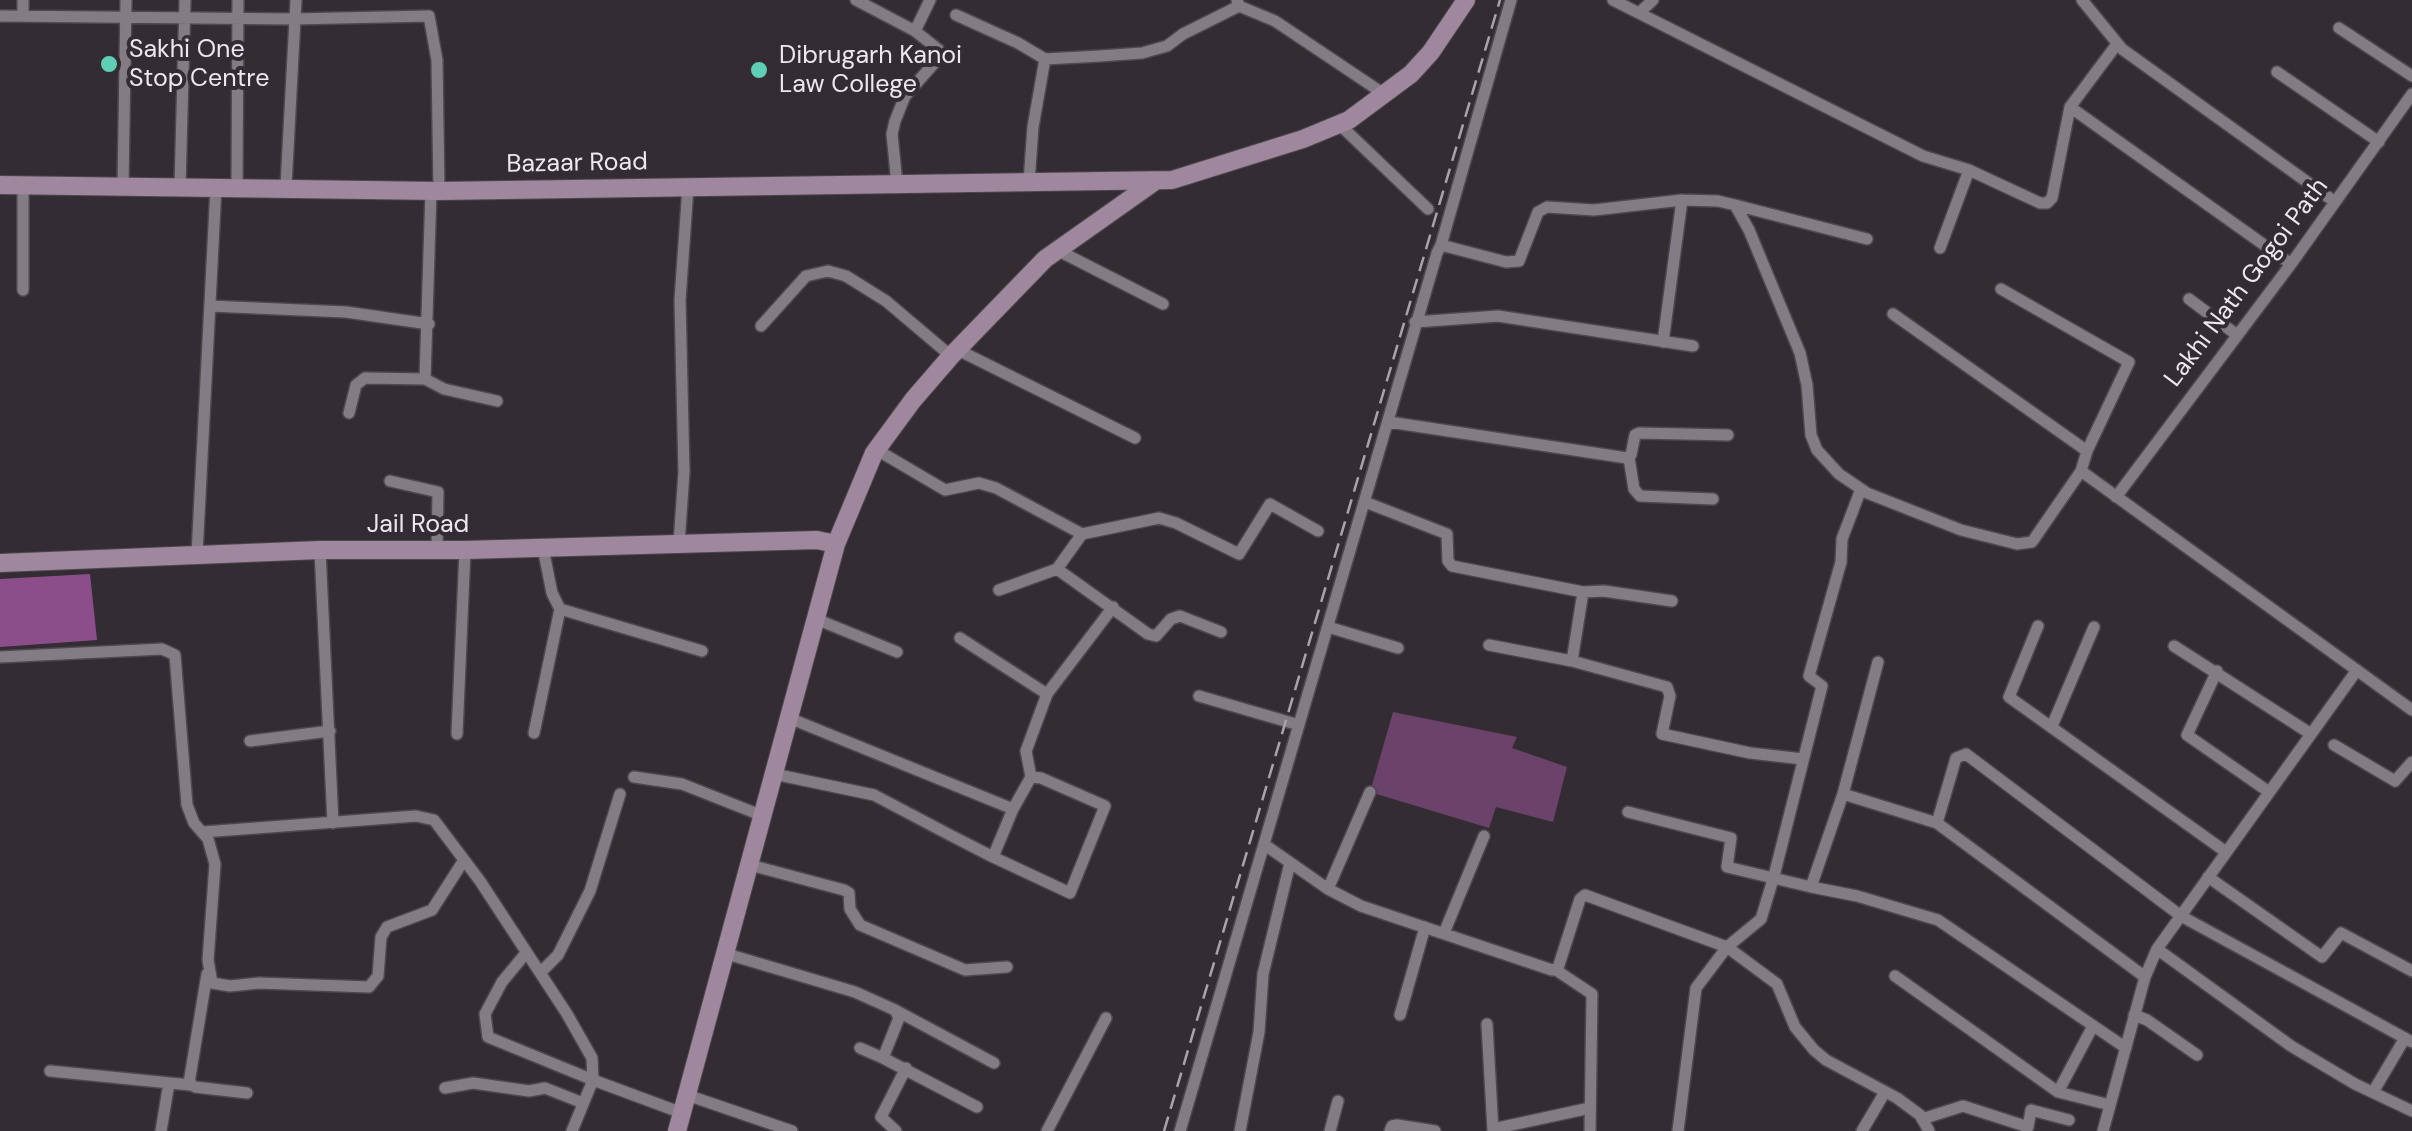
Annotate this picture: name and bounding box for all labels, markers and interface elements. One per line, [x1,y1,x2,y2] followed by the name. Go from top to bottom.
[129,35,269,94] place label: Sakhi One Stop Centre
[779,41,962,100] place label: Dibrugarh Kanoi Law College
[98,53,120,75] marker: Sakhi One Stop Centre
[748,59,770,81] marker: Dibrugarh Kanoi Law College
[506,148,648,180] street label: Bazaar Road
[2159,173,2335,393] street label: Lakhi Nath Gogoi Path
[367,510,469,540] street label: Jail Road

